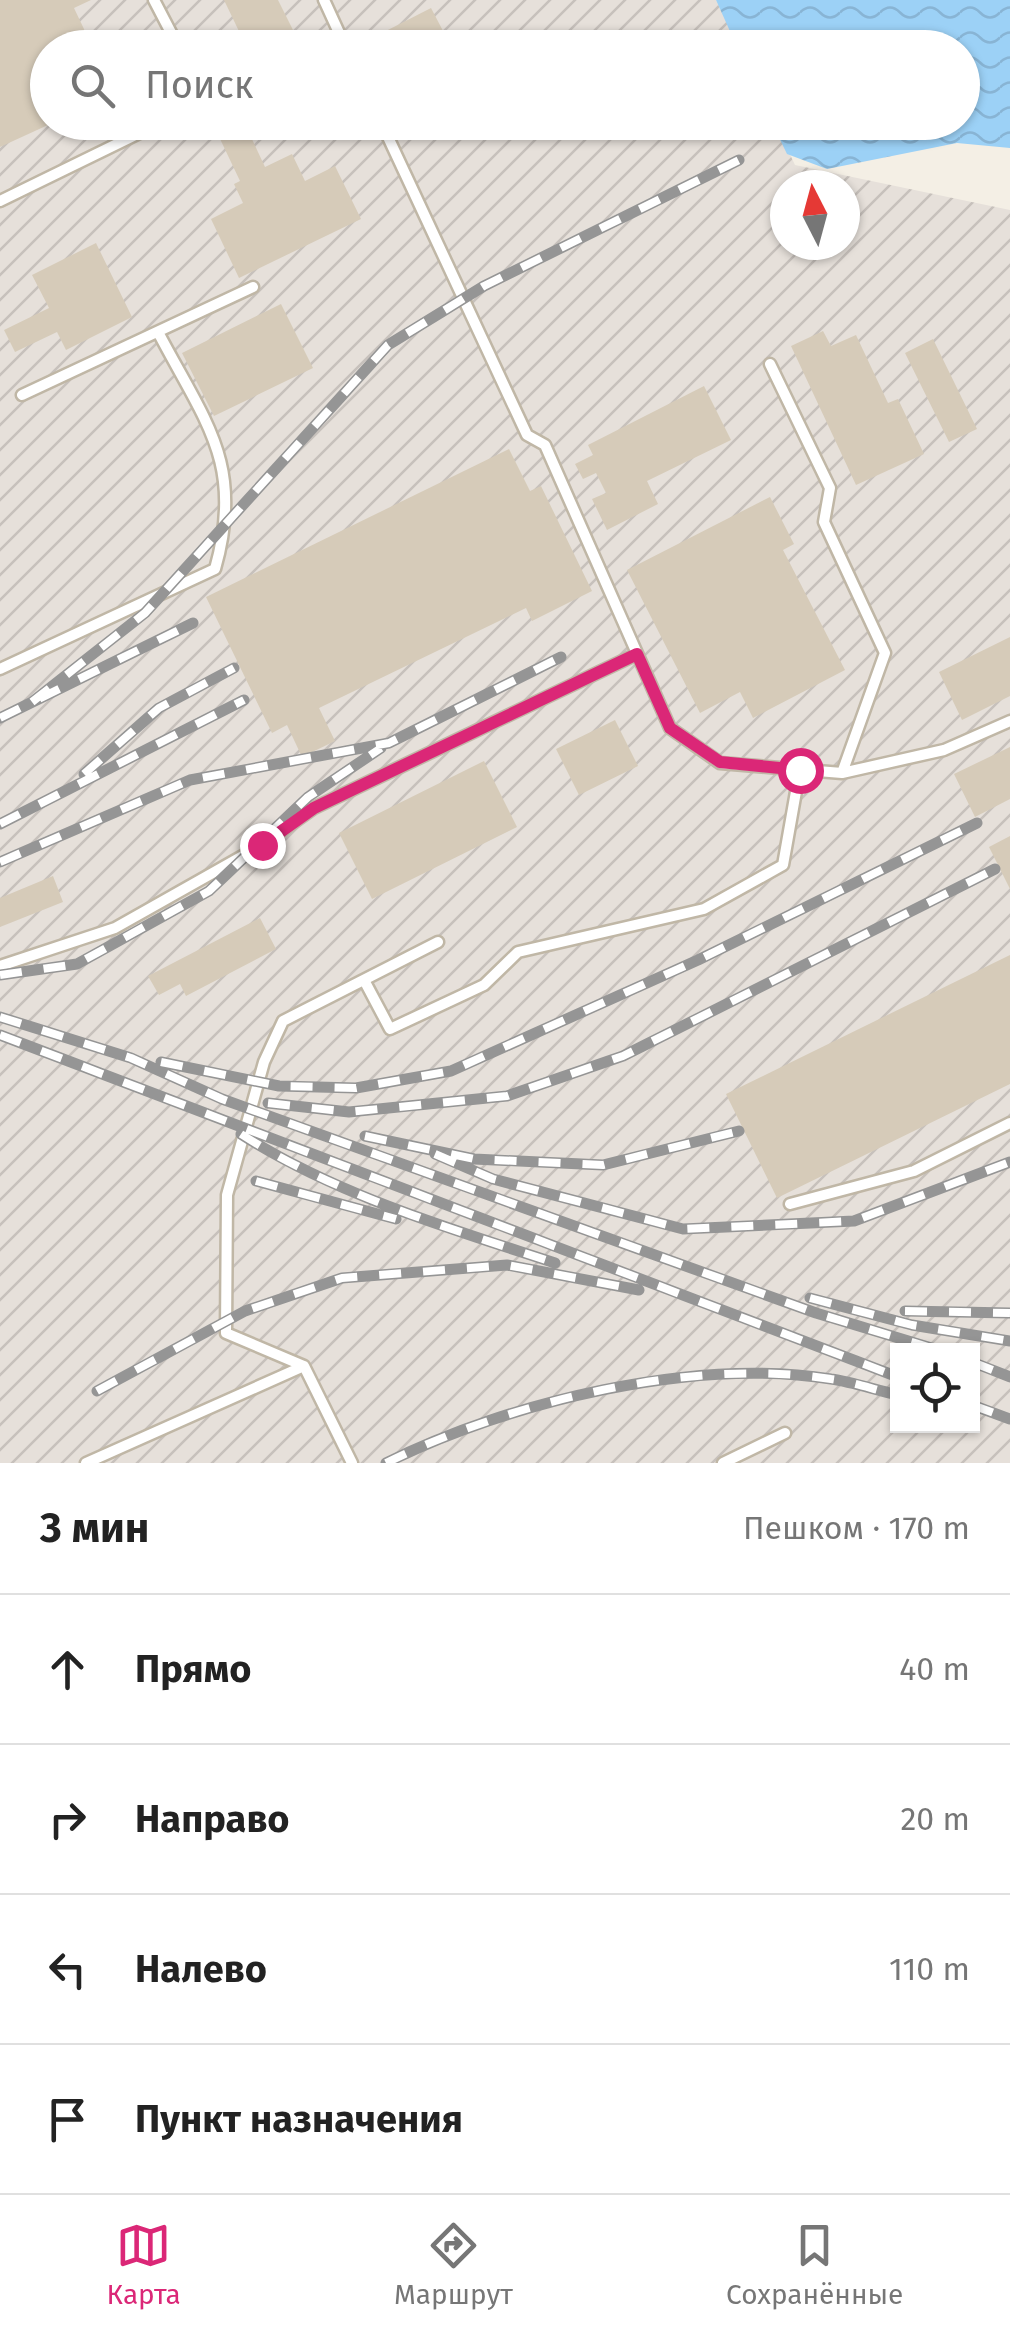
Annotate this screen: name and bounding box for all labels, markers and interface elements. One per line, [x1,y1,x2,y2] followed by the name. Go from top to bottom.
[30,30,980,140] search box
[65,58,120,113] icon: search
[145,62,254,108] text: Поиск
[770,170,860,260] north arrow
[778,748,824,794] route start
[240,823,286,869] route end
[890,1343,980,1433] map controls
[890,1343,980,1433] button: locate
[40,1503,149,1553] text: 3 мин
[743,1509,970,1547] text: Пешком · 170 m
[40,1642,95,1697] icon: ahead
[135,1646,251,1692] text: Прямо
[899,1650,970,1688] text: 40 m
[40,1792,95,1847] icon: right
[135,1796,289,1842] text: Направо
[900,1800,970,1838] text: 20 m
[40,1942,95,1997] icon: left
[135,1946,267,1992] text: Налево
[889,1950,970,1988] text: 110 m
[40,2092,95,2147] icon: arrive
[135,2096,463,2142] text: Пункт назначения
[107,2218,181,2311] tab: Карта
[394,2218,513,2311] tab: Маршрут
[726,2218,903,2311] tab: Сохранённые

